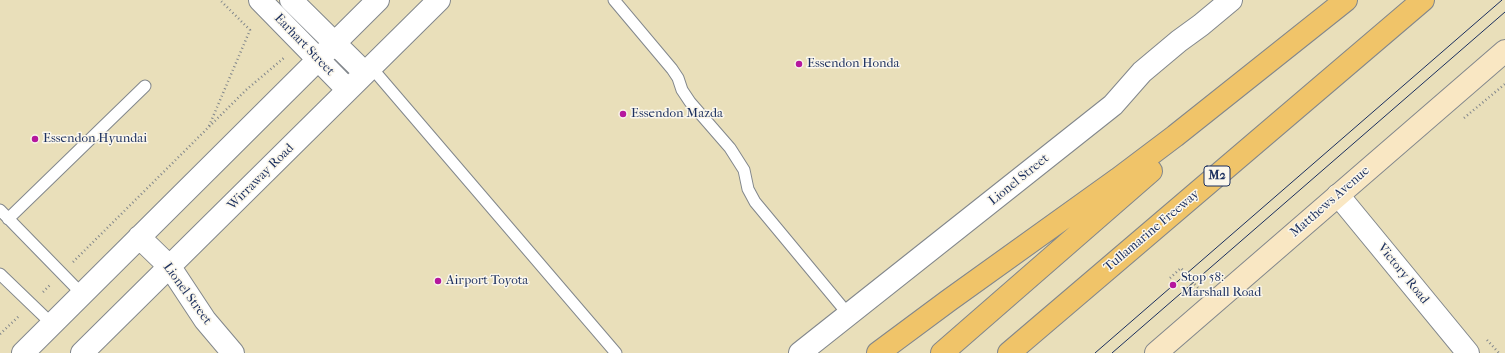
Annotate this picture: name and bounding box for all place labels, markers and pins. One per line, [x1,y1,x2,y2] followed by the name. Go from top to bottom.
[807,56,900,72] place label: Essendon Honda
[794,59,804,69] marker: Essendon Honda
[631,106,723,122] place label: Essendon Mazda
[618,109,628,119] marker: Essendon Mazda
[43,131,147,147] place label: Essendon Hyundai
[30,134,40,144] marker: Essendon Hyundai
[1181,270,1261,301] place label: Stop 58: Marshall Road
[446,273,528,289] place label: Airport Toyota
[433,276,443,286] marker: Airport Toyota
[1168,280,1178,290] marker: Stop 58: Marshall Road

